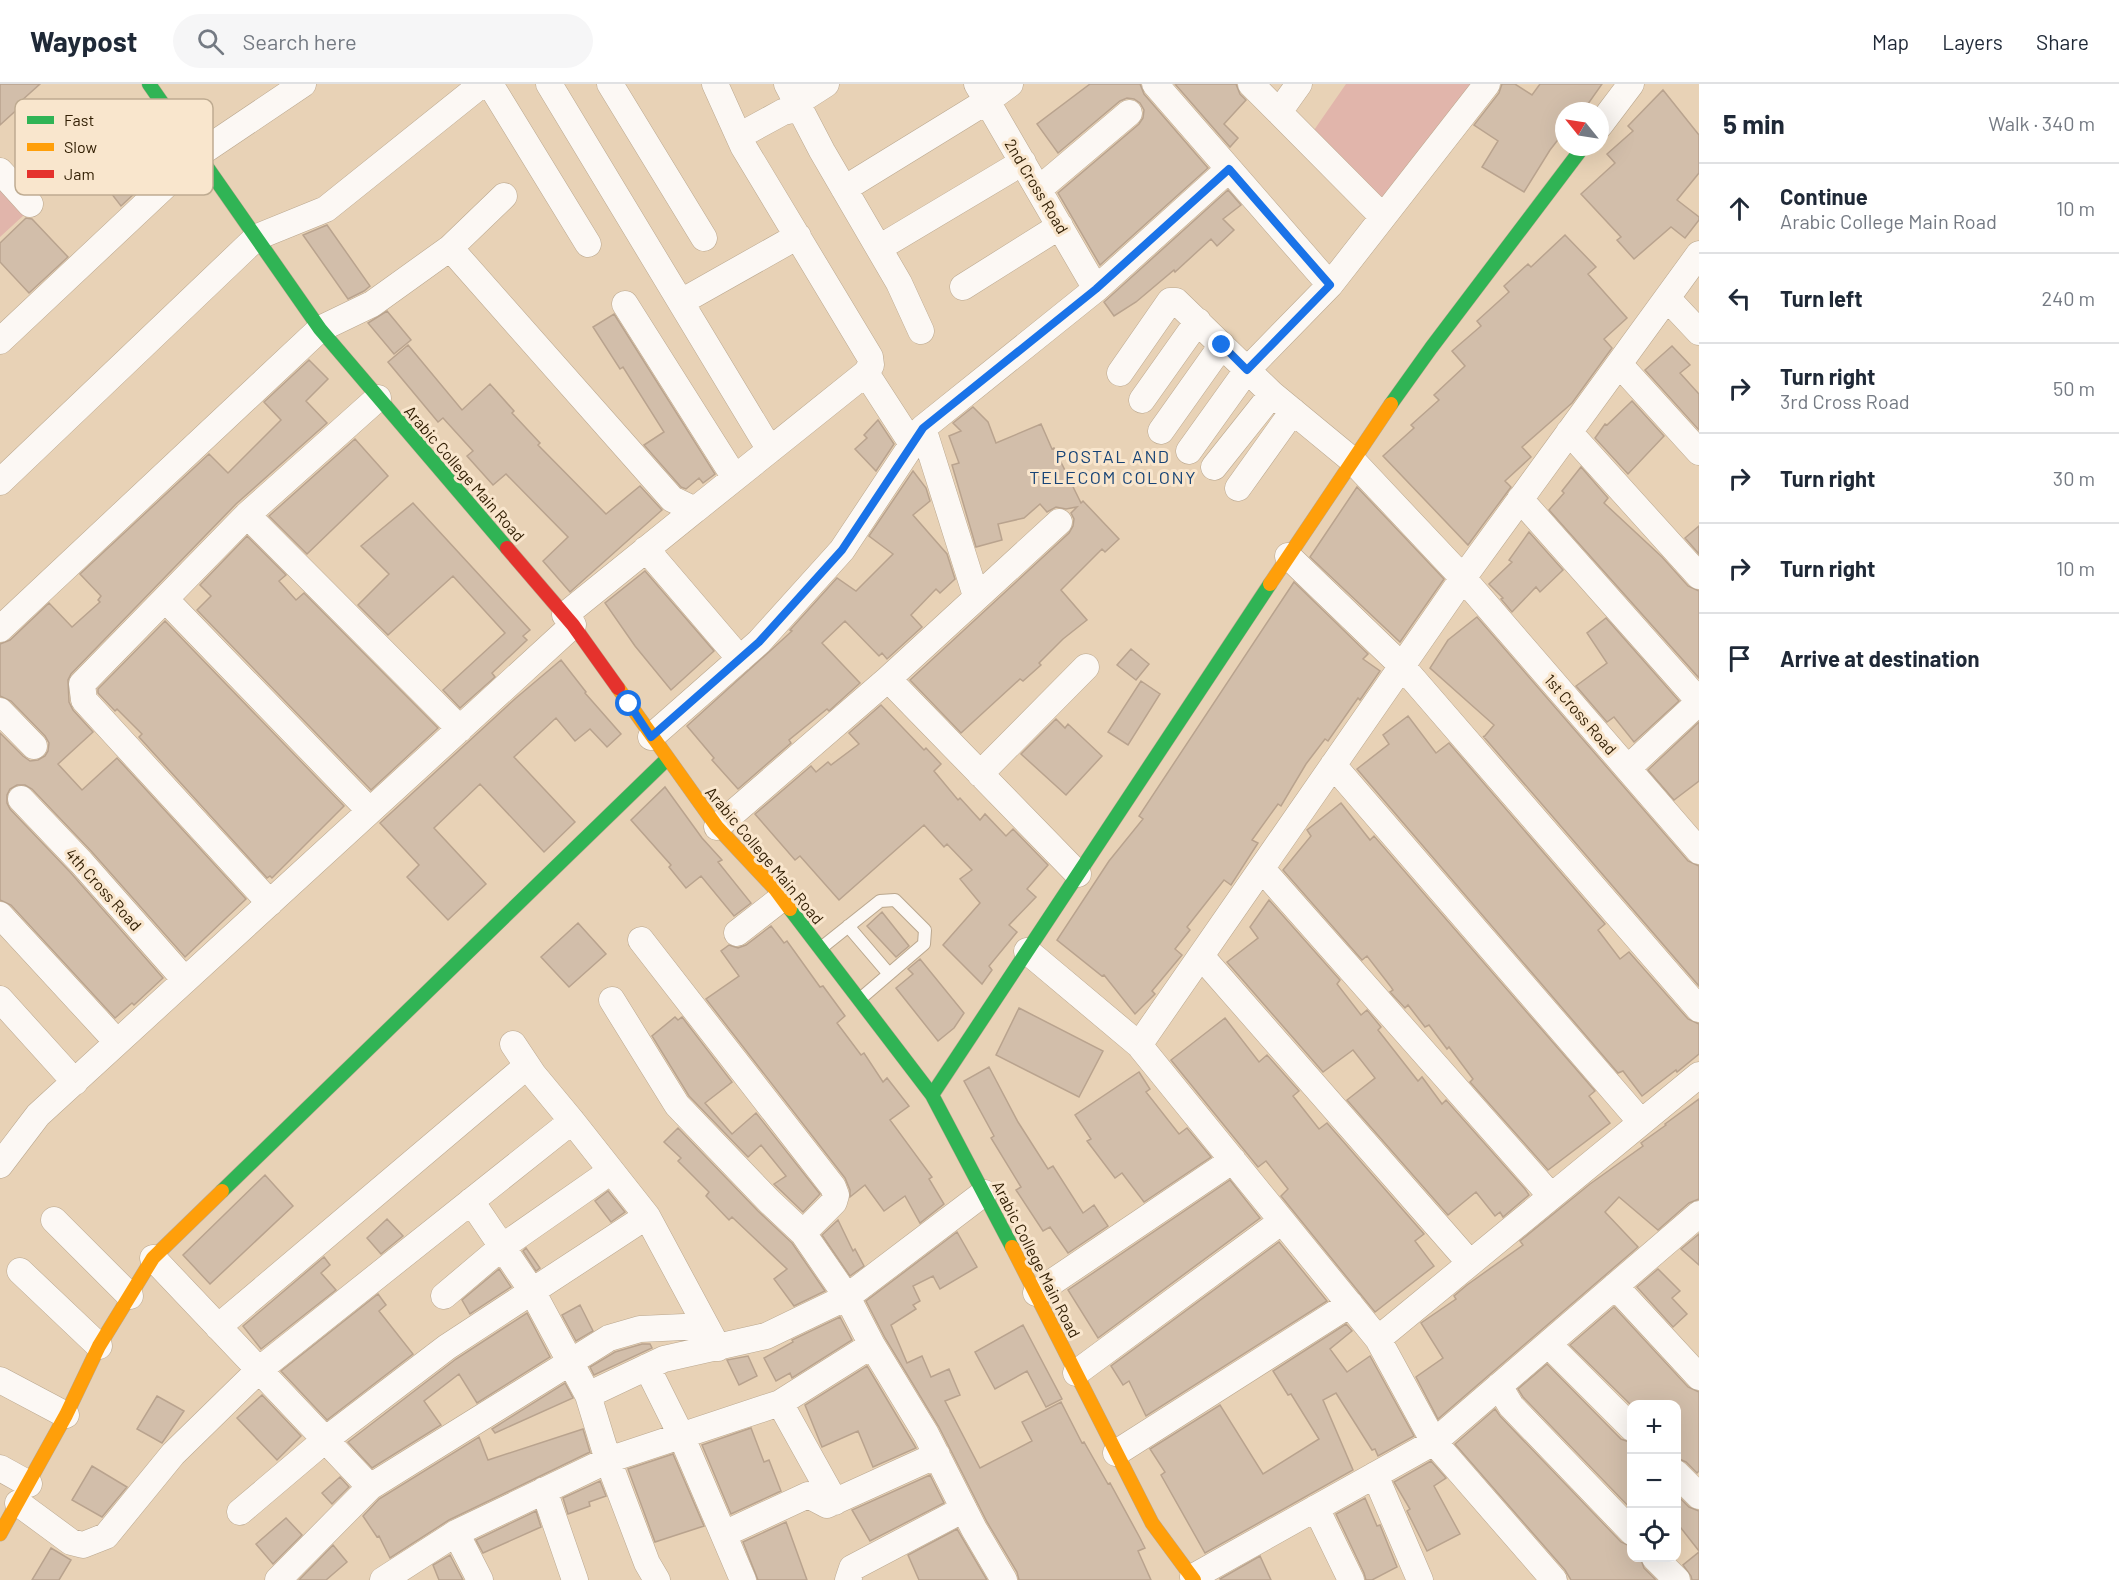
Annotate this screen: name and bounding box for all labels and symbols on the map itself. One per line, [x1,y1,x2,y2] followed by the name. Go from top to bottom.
[15,99,213,195] legend
[1555,102,1609,156] north arrow
[64,110,94,129] text: Fast
[1001,135,1073,237] street label: 2nd Cross Road
[64,137,97,156] text: Slow
[64,164,95,183] text: Jam
[1208,331,1234,357] route end
[401,401,529,545] street label: Arabic College Main Road
[1029,445,1197,488] district label: POSTAL AND TELECOM COLONY
[1541,670,1621,758] street label: 1st Cross Road
[615,690,641,716] route start
[702,782,828,928] street label: Arabic College Main Road
[62,844,146,934] street label: 4th Cross Road
[989,1177,1085,1341] street label: Arabic College Main Road

